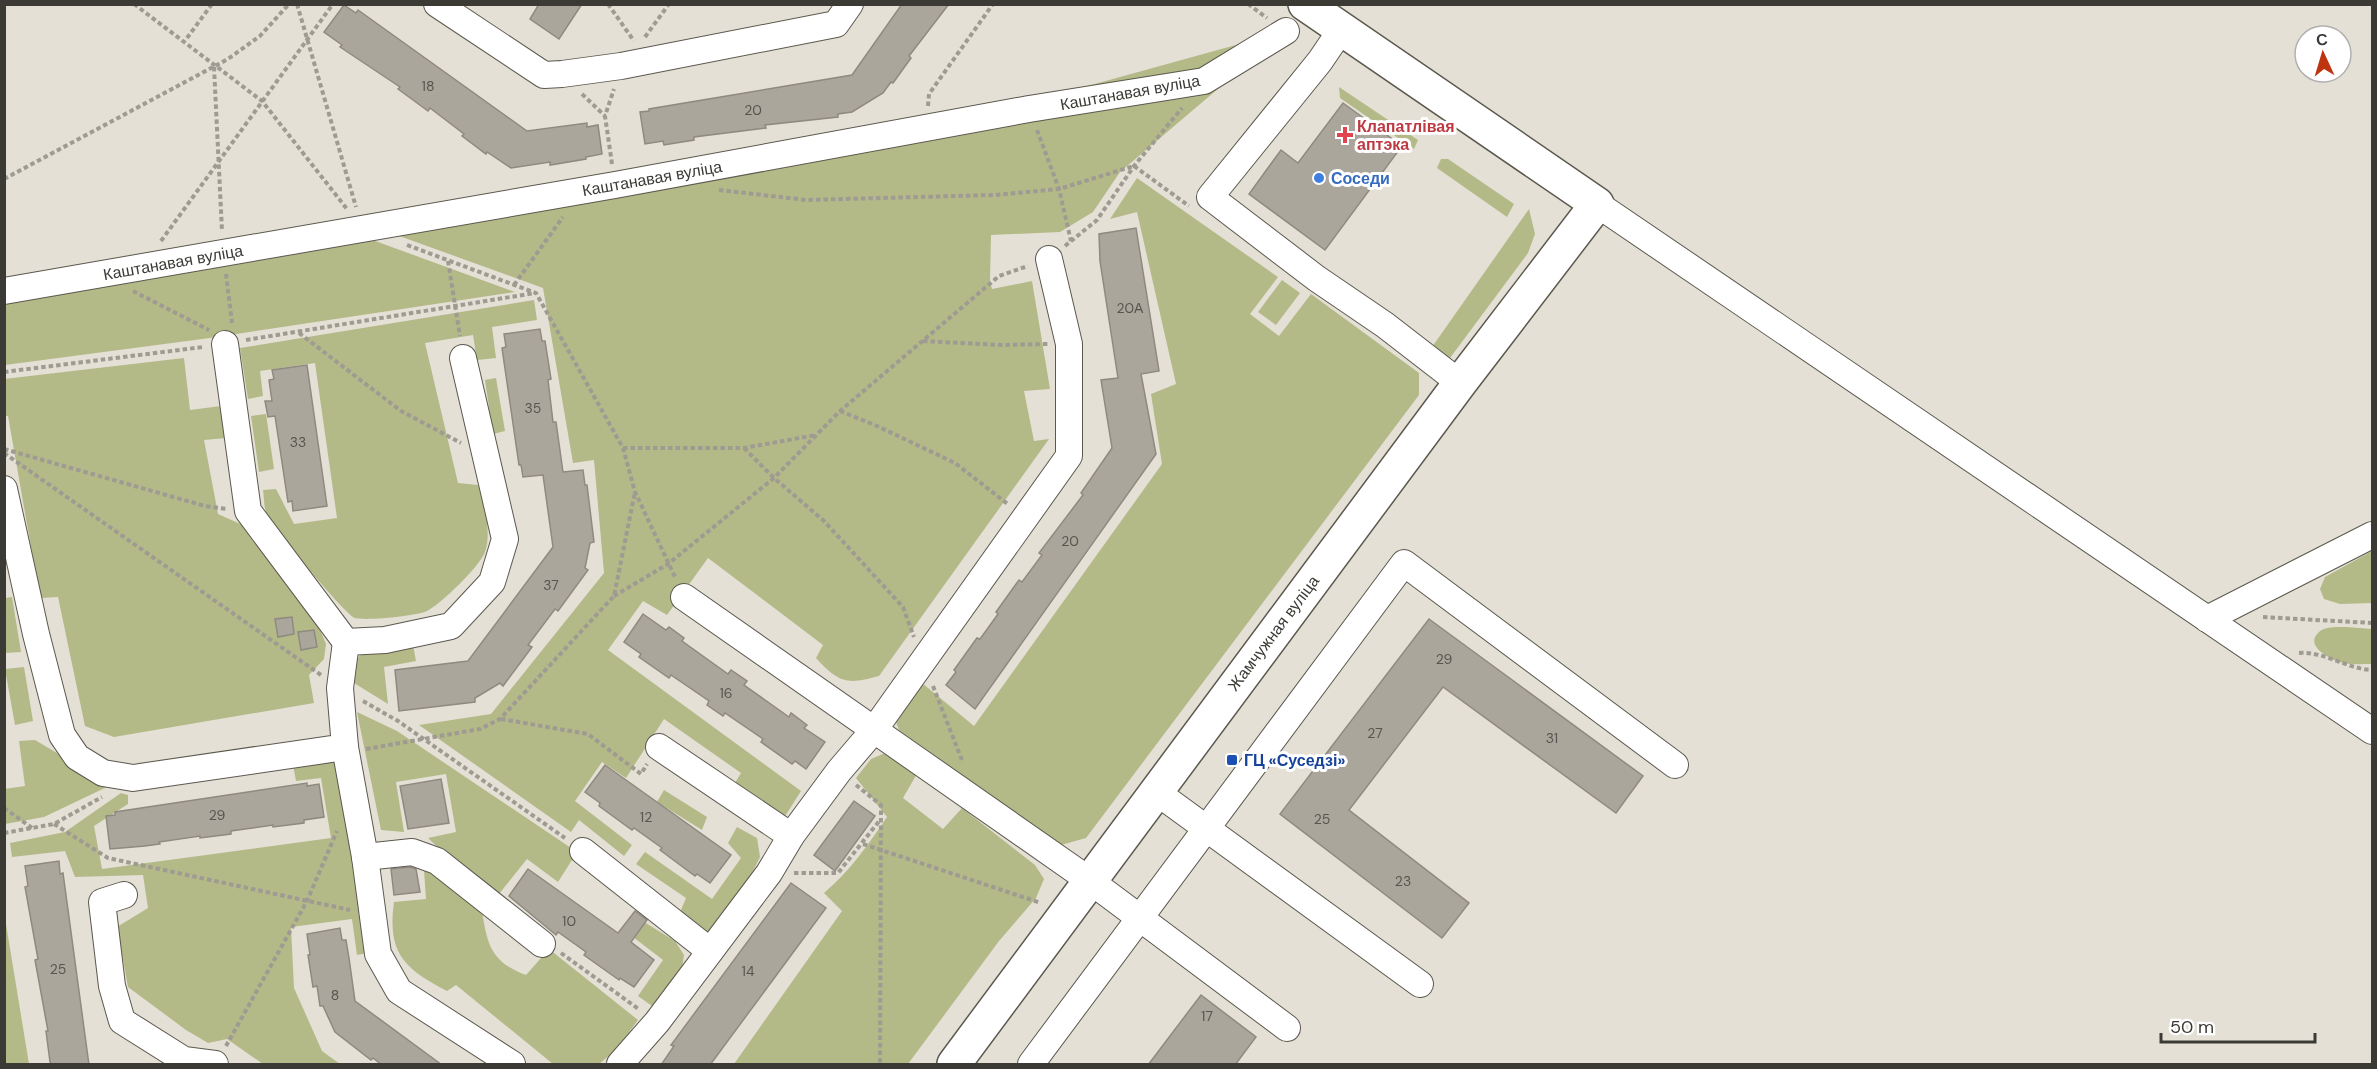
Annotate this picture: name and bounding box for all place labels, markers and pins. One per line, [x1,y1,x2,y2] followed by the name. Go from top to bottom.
[1357,116,1454,155] place label: Клапатлівая аптэка
[1338,128,1352,142] marker: Клапатлівая аптэка
[1331,168,1390,189] place label: Соседи
[1312,171,1326,185] marker: Соседи
[1244,750,1346,771] place label: ГЦ «Суседзі»
[1225,753,1239,767] marker: ГЦ «Суседзі»

